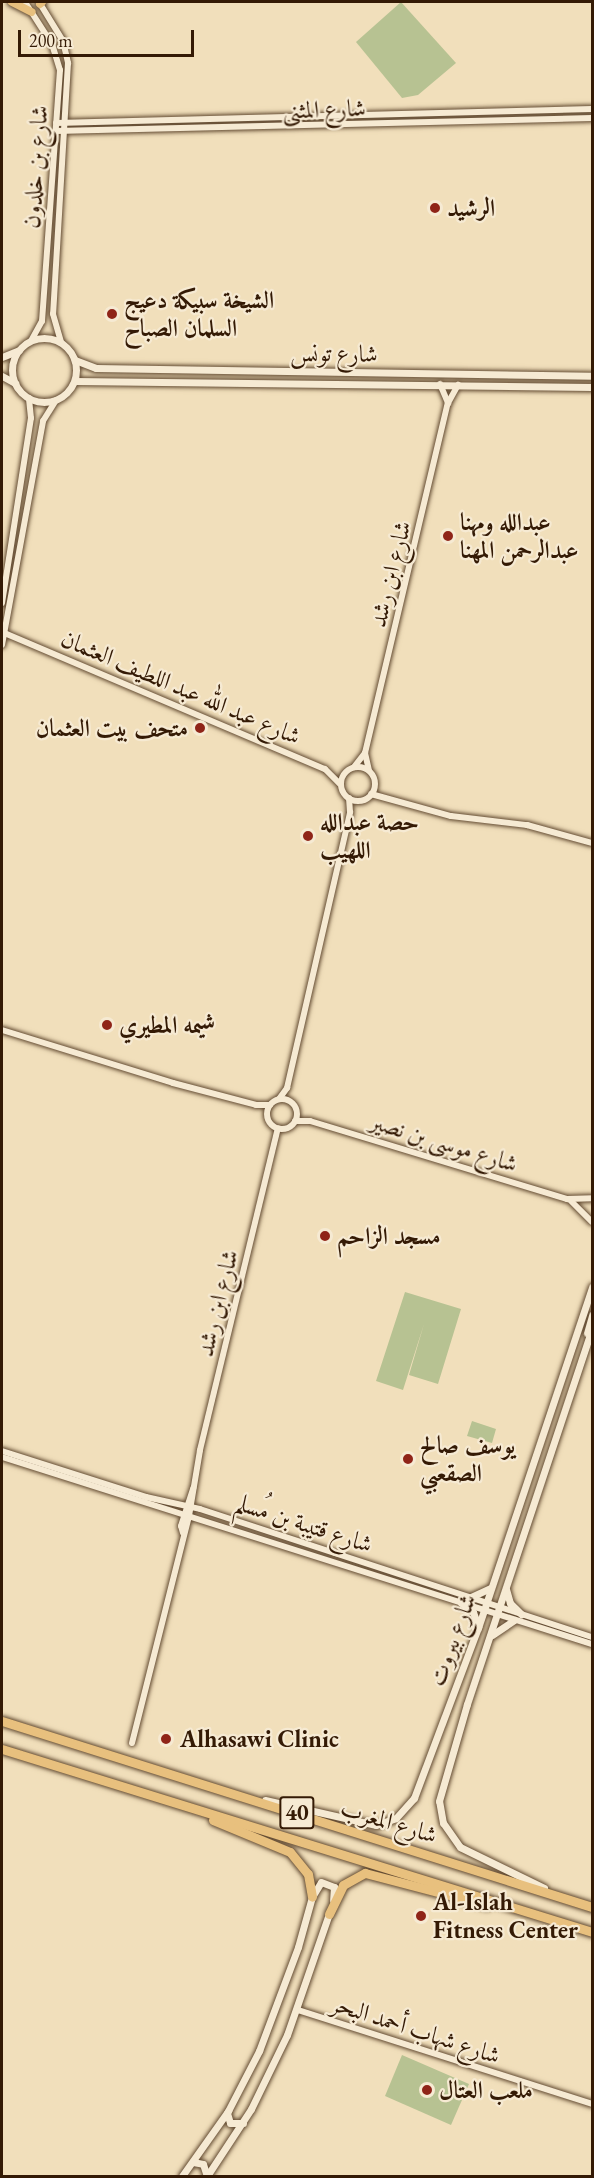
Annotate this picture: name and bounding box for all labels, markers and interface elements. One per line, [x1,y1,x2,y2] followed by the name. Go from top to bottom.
[21,18,196,56] scale bar
[29,29,73,52] text: 200 m
[282,93,366,125] street label: شارع المثنى
[16,105,54,229] street label: شارع بن خلدون
[447,194,495,222] place label: الرشيد
[428,201,442,215] marker: الرشيد
[124,286,274,342] place label: الشيخة سبيكة دعيج السلمان الصباح
[105,307,119,321] marker: الشيخة سبيكة دعيج السلمان الصباح
[290,338,378,368] street label: شارع تونس
[460,508,578,564] place label: عبدالله ومهنا عبدالرحمن المهنا
[363,518,417,630] street label: شارع ابن رشد
[441,529,455,543] marker: عبدالله ومهنا عبدالرحمن المهنا
[57,623,305,751] street label: شارع عبد الله عبد اللطيف العثمان
[36,714,188,742] place label: متحف بيت العثمان
[193,721,207,735] marker: متحف بيت العثمان
[320,808,419,864] place label: حصة عبدالله اللهيب
[301,829,315,843] marker: حصة عبدالله اللهيب
[119,1011,215,1039] place label: شيمه المطيري
[100,1018,114,1032] marker: شيمه المطيري
[367,1106,521,1178] street label: شارع موسى بن نصير
[337,1222,441,1250] place label: مسجد الزاحم
[318,1229,332,1243] marker: مسجد الزاحم
[190,1247,244,1359] street label: شارع ابن رشد
[420,1431,515,1487] place label: يوسف صالح الصقعبي
[401,1452,415,1466] marker: يوسف صالح الصقعبي
[232,1487,376,1559] street label: شارع قتيبة بن مُسلم
[422,1590,482,1690] street label: شارع بيروت
[180,1725,339,1753] place label: Alhasawi Clinic
[157,1730,175,1748] marker: Alhasawi Clinic
[337,1793,441,1849] street label: شارع المغرب
[279,1794,315,1832] road number: 40
[433,1888,578,1944] place label: Al-Islah Fitness Center
[414,1909,428,1923] marker: Al-Islah Fitness Center
[328,1988,504,2070] street label: شارع شهاب أحمد البحر
[439,2076,533,2104] place label: ملعب العتال
[420,2083,434,2097] marker: ملعب العتال

